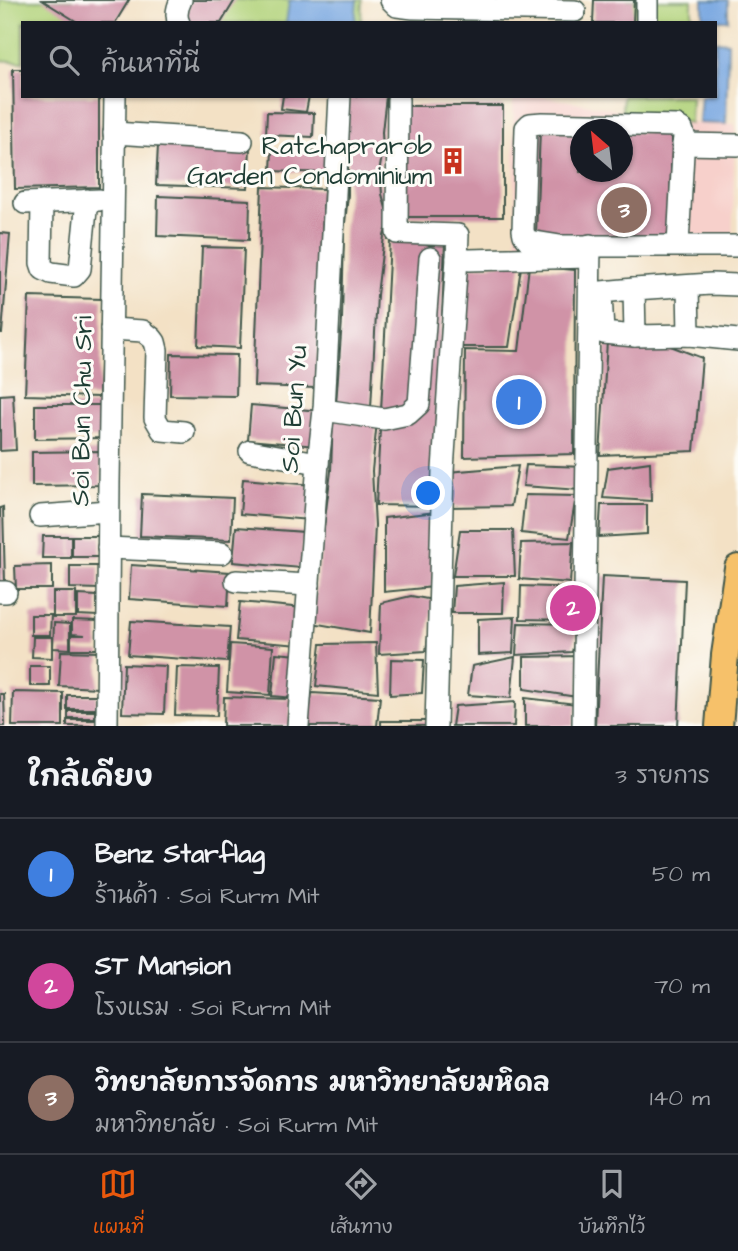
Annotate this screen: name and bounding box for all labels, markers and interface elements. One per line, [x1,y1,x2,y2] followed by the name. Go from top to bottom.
[21,21,717,98] search box
[45,41,83,79] icon: search
[101,46,200,82] text: ค้นหาที่นี่
[570,119,633,182] north arrow
[187,128,433,194] place label: Ratchaprarob Garden Condominium
[438,146,468,176] building icon: Ratchaprarob Garden Condominium
[601,184,647,236] pin: 3
[62,315,102,507] street label: Soi Bun Chu Sri
[272,344,316,474] street label: Soi Bun Yu
[496,376,542,428] pin: 1
[411,476,445,510] your location
[550,582,596,634] pin: 2
[28,756,153,798] text: ใกล้เคียง
[615,760,710,792] text: 3 รายการ
[95,836,265,872] text: Benz Starflag
[50,858,52,890] text: 1
[652,858,710,890] text: 50 m
[95,880,320,912] text: ร้านค้า · Soi Rurm Mit
[95,948,231,984] text: ST Mansion
[44,970,58,1002] text: 2
[654,970,710,1002] text: 70 m
[95,992,331,1024] text: โรงแรม · Soi Rurm Mit
[95,1065,550,1101] text: วิทยาลัยการจัดการ มหาวิทยาลัยมหิดล
[45,1082,57,1114] text: 3
[650,1082,710,1114] text: 140 m
[95,1109,378,1141] text: มหาวิทยาลัย · Soi Rurm Mit
[93,1165,144,1241] tab: แผนที่
[330,1165,393,1241] tab: เส้นทาง
[578,1165,645,1241] tab: บันทึกไว้

